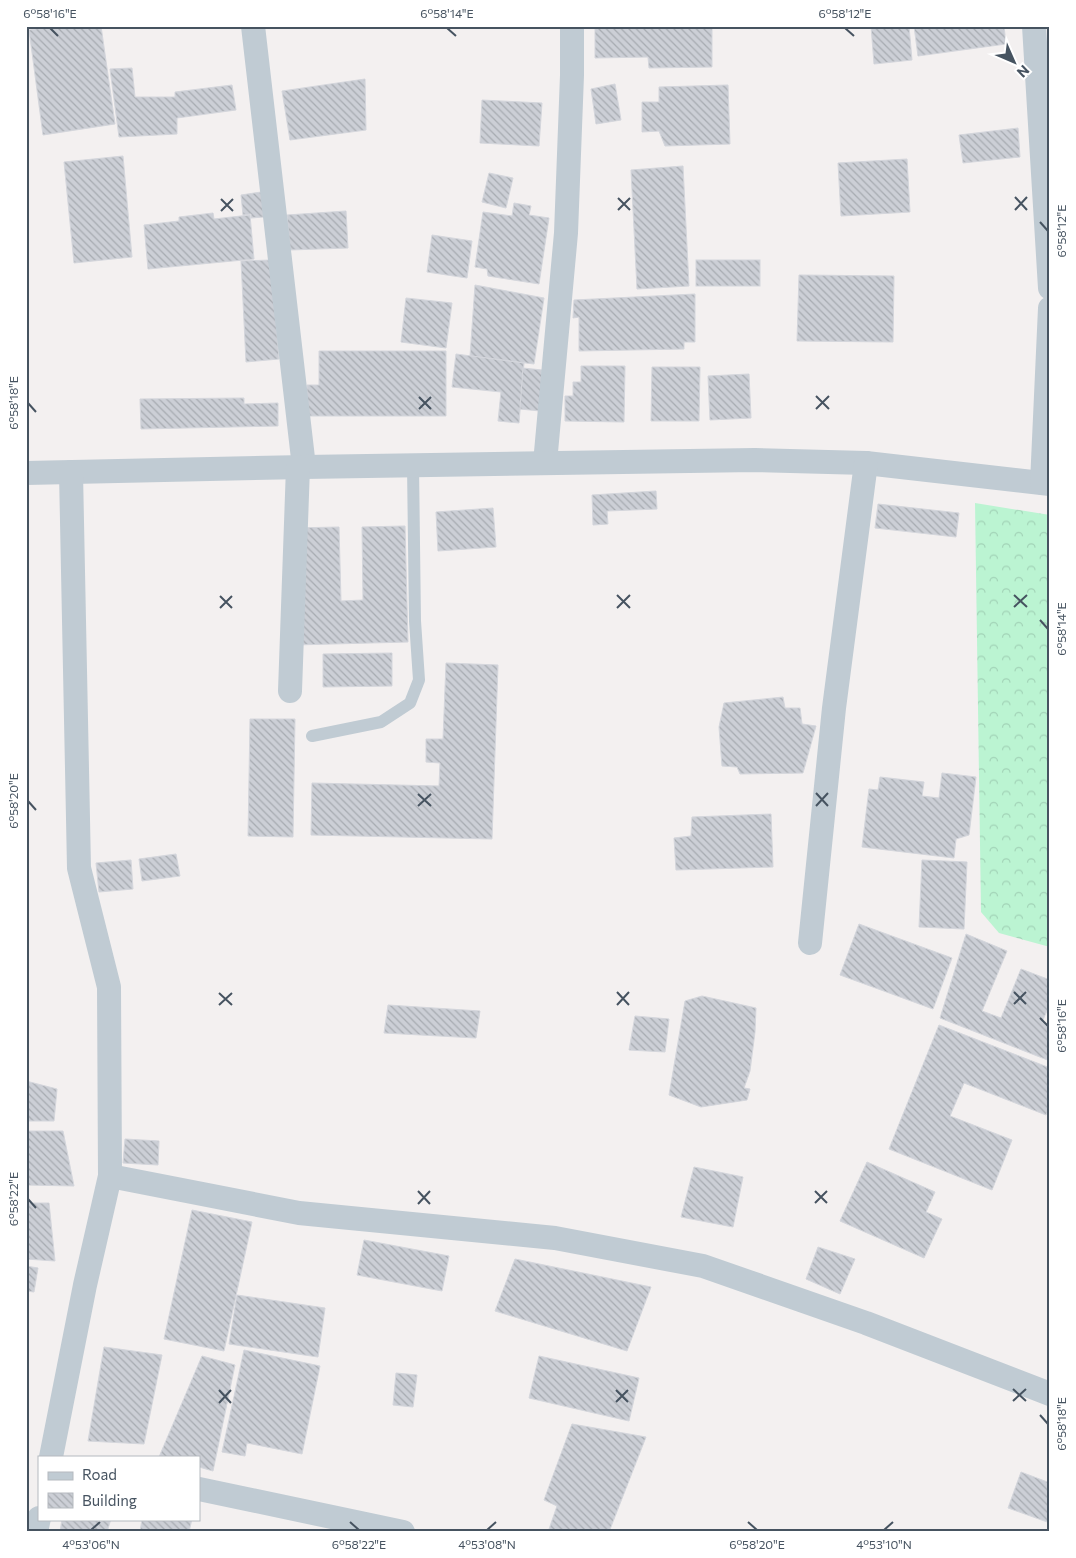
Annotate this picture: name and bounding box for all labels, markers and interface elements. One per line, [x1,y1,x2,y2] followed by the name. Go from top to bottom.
[23,6,77,20] text: 6°58'16"E
[420,6,474,20] text: 6°58'14"E
[819,6,871,20] text: 6°58'12"E
[988,38,1038,88] north arrow
[1014,62,1033,81] text: N
[1054,205,1068,257] text: 6°58'12"E
[6,376,20,430] text: 6°58'18"E
[1054,602,1068,656] text: 6°58'14"E
[6,773,20,829] text: 6°58'20"E
[1054,999,1068,1053] text: 6°58'16"E
[6,1172,20,1226] text: 6°58'22"E
[1054,1397,1068,1451] text: 6°58'18"E
[38,1456,200,1520] legend
[82,1465,117,1483] text: Road
[82,1491,137,1509] text: Building
[62,1537,120,1551] text: 4°53'06"N
[332,1537,386,1551] text: 6°58'22"E
[458,1537,516,1551] text: 4°53'08"N
[729,1537,785,1551] text: 6°58'20"E
[856,1537,912,1551] text: 4°53'10"N

